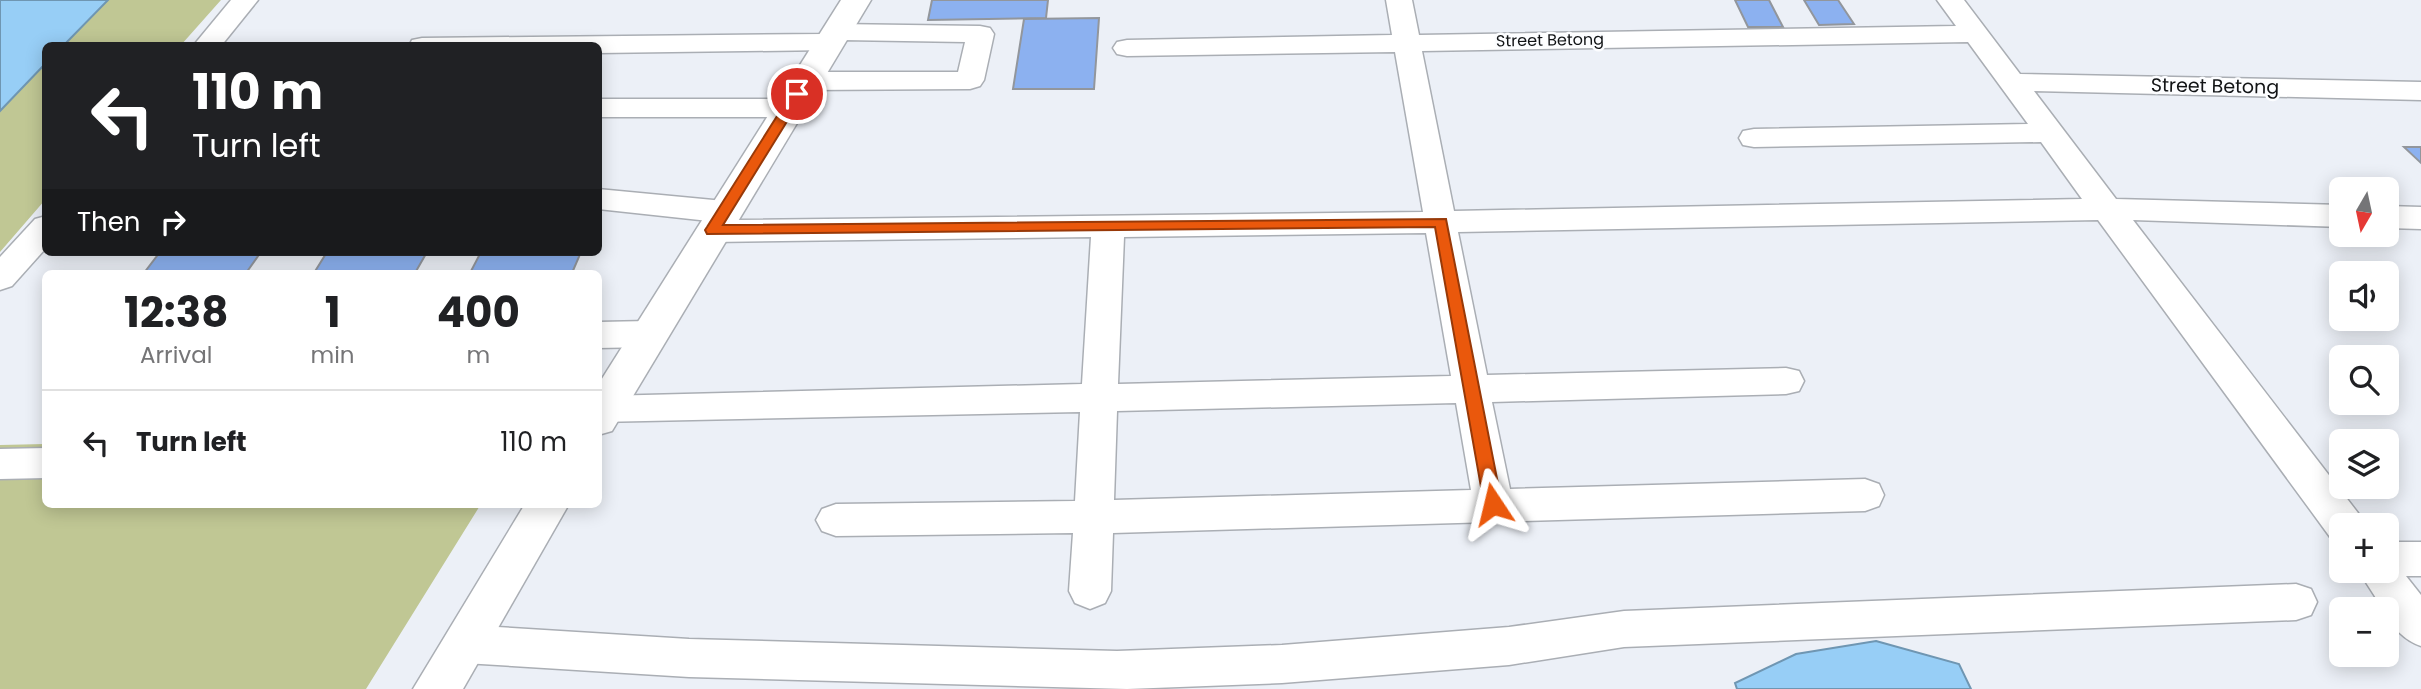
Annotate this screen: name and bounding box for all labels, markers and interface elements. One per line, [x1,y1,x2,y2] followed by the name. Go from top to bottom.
[1496,28,1604,52] street label: Street Betong
[192,58,323,126] text: 110 m
[767,64,827,124] pin
[77,70,168,161] icon: left
[2151,71,2279,101] street label: Street Betong
[778,75,816,113] icon: arrive
[192,123,321,168] text: Turn left
[2329,177,2399,247] north arrow
[2329,177,2399,667] map controls
[154,203,192,241] icon: right
[77,204,140,240] text: Then
[2329,261,2399,331] button: sound
[124,283,228,342] text: 12:38
[325,283,340,342] text: 1
[437,283,520,342] text: 400
[140,339,212,371] text: Arrival
[311,339,355,371] text: min
[466,339,490,371] text: m
[2329,345,2399,415] button: search
[77,424,115,462] icon: left
[136,424,247,460] text: Turn left
[500,424,567,460] text: 110 m
[2329,429,2399,499] button: layers
[1456,467,1530,541] position arrow
[2329,513,2399,583] button: +
[2329,597,2399,667] button: −

